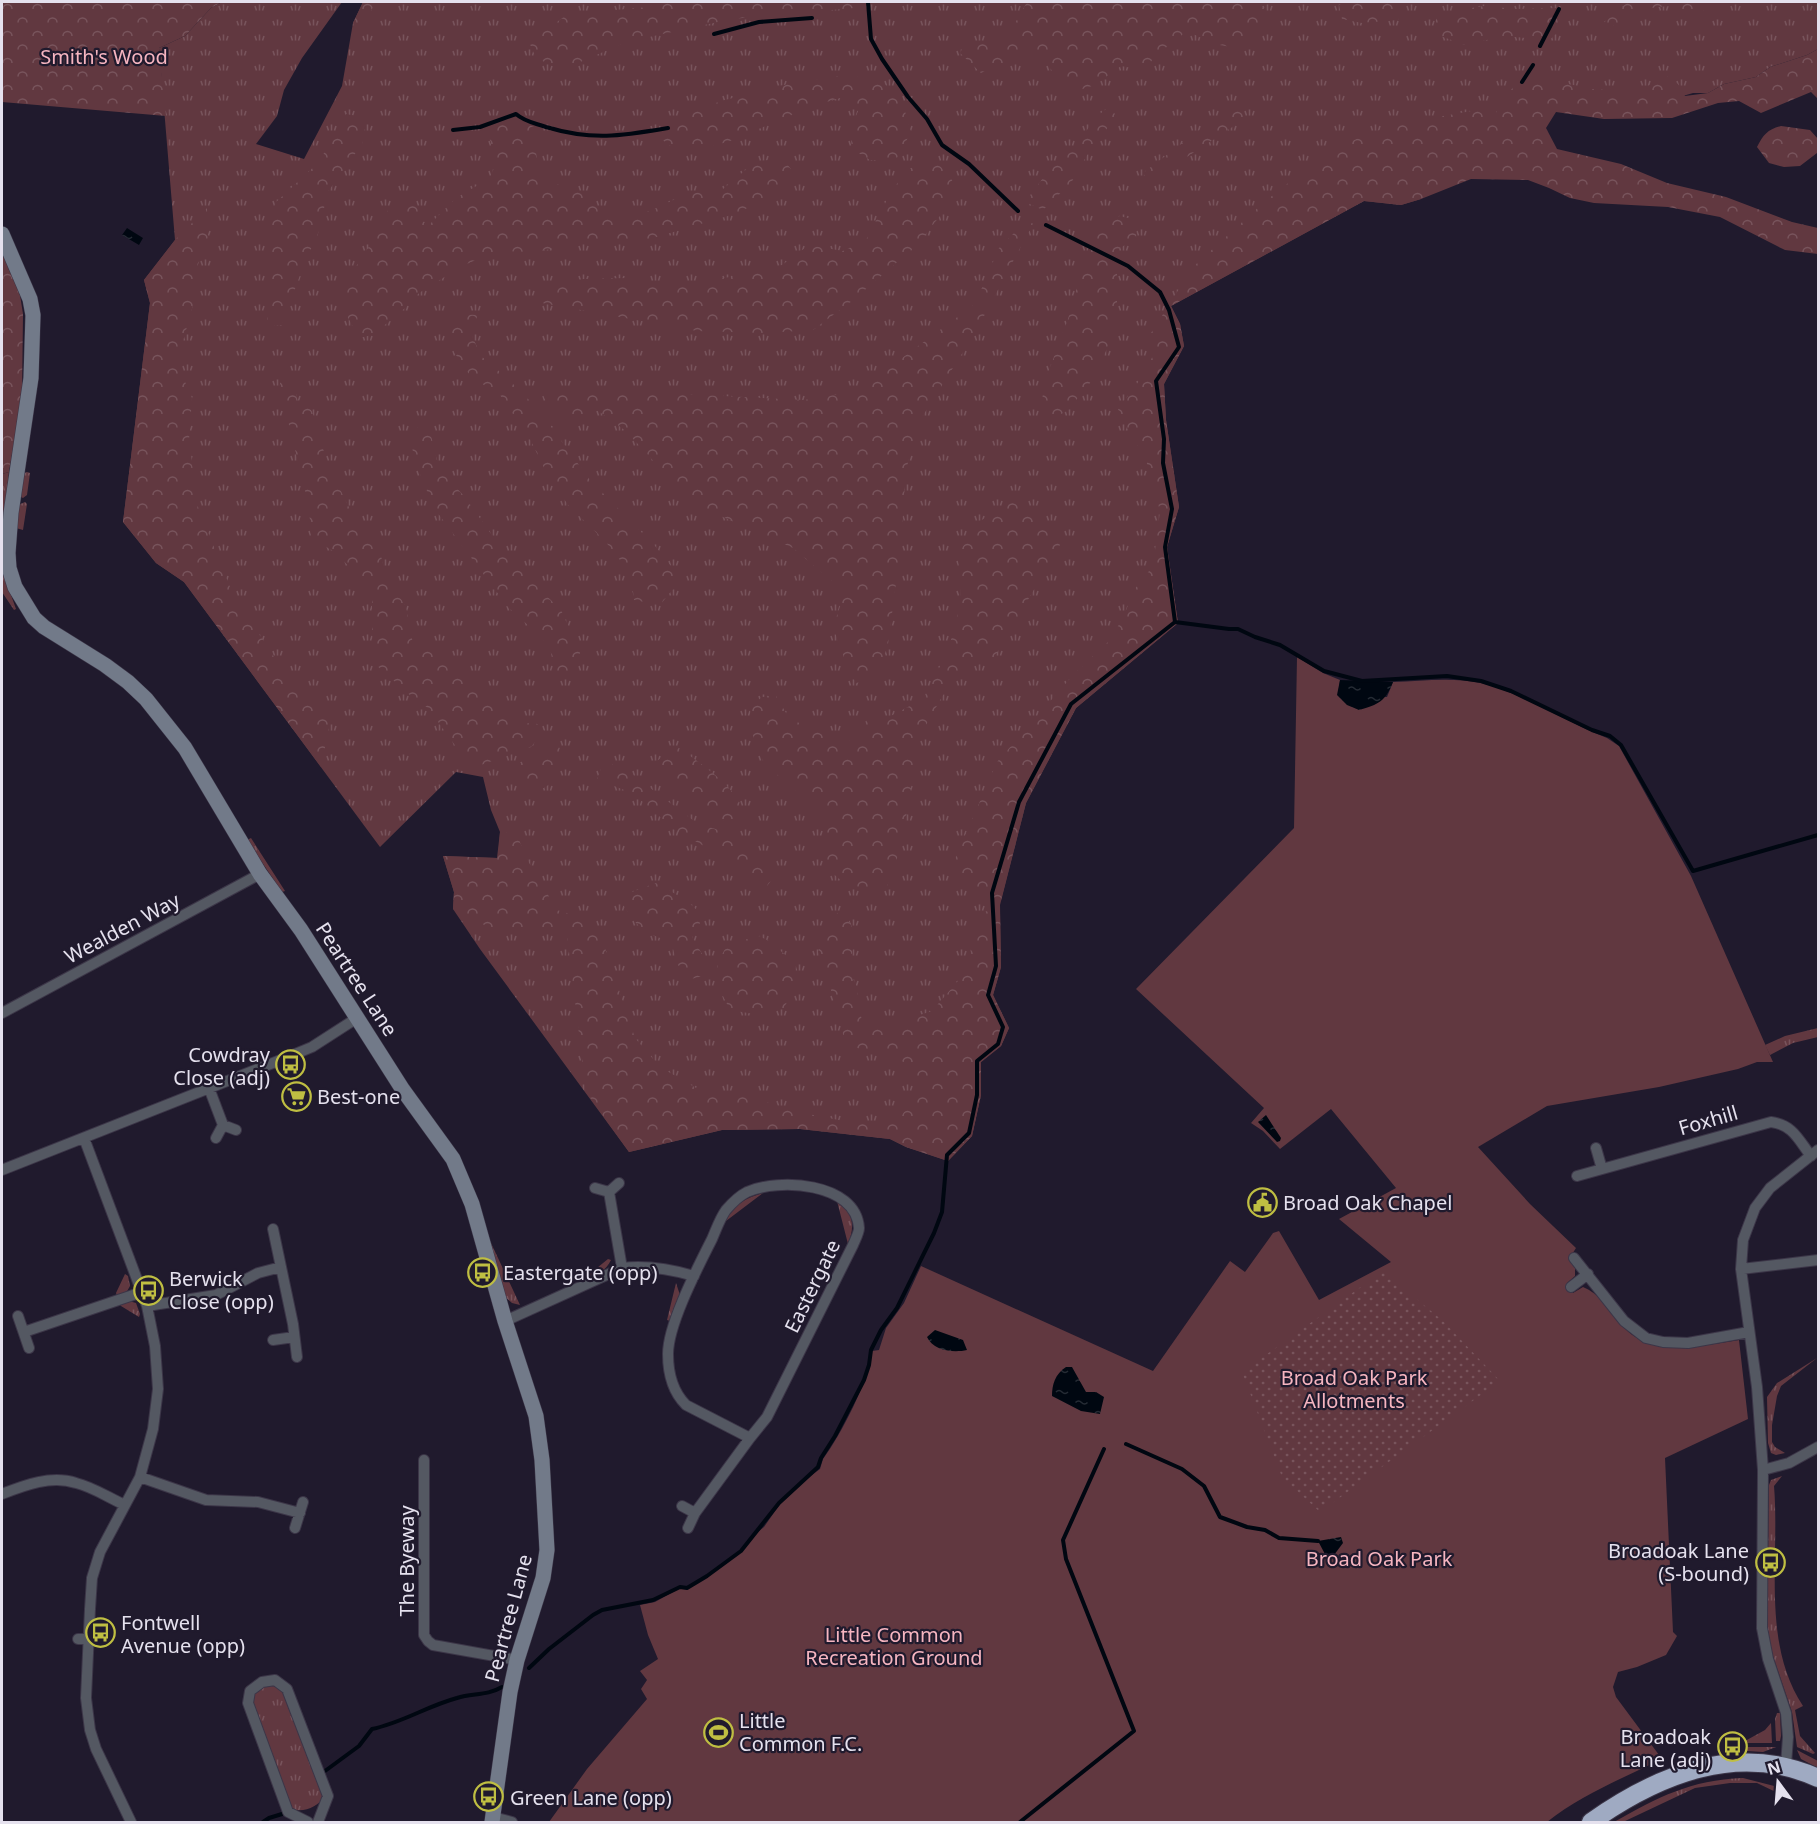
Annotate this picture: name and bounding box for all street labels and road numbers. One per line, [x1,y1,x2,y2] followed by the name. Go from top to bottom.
[60,886,185,970] street label: Wealden Way
[310,917,404,1041] street label: Peartree Lane
[1675,1099,1741,1141] street label: Foxhill
[778,1235,846,1337] street label: Eastergate
[393,1505,420,1617] street label: The Byeway
[478,1551,538,1685] street label: Peartree Lane

